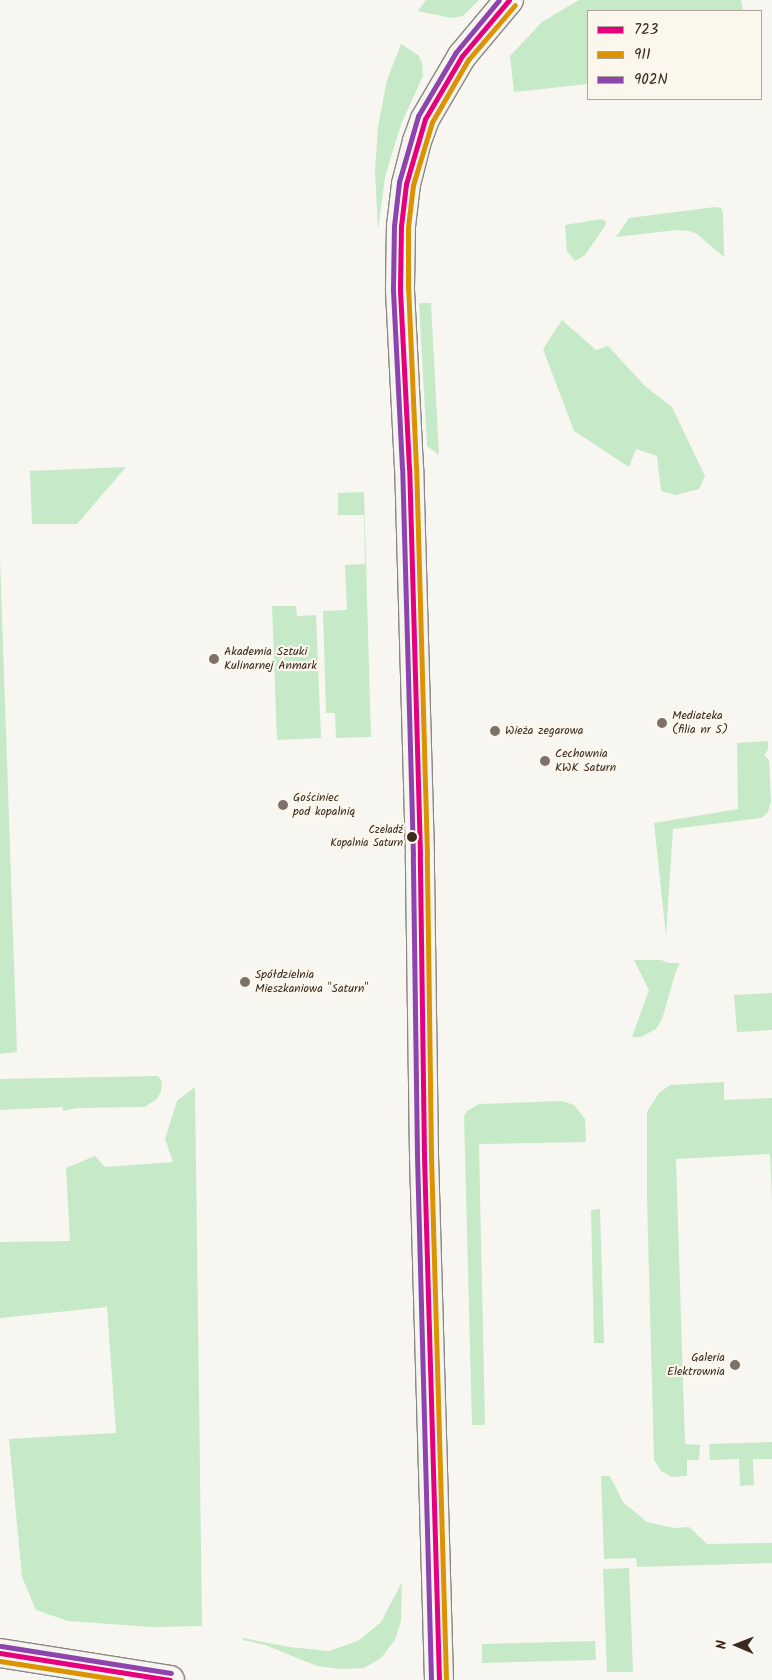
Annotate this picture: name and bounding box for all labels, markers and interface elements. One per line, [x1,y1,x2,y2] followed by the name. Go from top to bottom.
[587,10,762,100] legend
[634,18,658,42] text: 723
[634,43,651,67] text: 911
[634,68,668,92] text: 902N
[224,645,317,673] place label: Akademia Sztuki Kulinarnej Anmark
[208,653,220,665] marker: Akademia Sztuki Kulinarnej Anmark
[672,709,728,737] place label: Mediateka (filia nr 5)
[656,717,668,729] marker: Mediateka (filia nr 5)
[505,724,583,738] place label: Wieża zegarowa
[489,725,501,737] marker: Wieża zegarowa
[555,747,616,775] place label: Cechownia KWK Saturn
[539,755,551,767] marker: Cechownia KWK Saturn
[293,791,355,819] place label: Gościniec pod kopalnią
[277,799,289,811] marker: Gościniec pod kopalnią
[330,824,403,850] place label: Czeladź Kopalnia Saturn
[407,832,417,842] marker: Czeladź Kopalnia Saturn
[255,968,368,996] place label: Spółdzielnia Mieszkaniowa "Saturn"
[239,976,251,988] marker: Spółdzielnia Mieszkaniowa "Saturn"
[667,1351,725,1379] place label: Galeria Elektrownia
[729,1359,741,1371] marker: Galeria Elektrownia
[712,1620,762,1670] north arrow
[711,1640,733,1649] text: N

